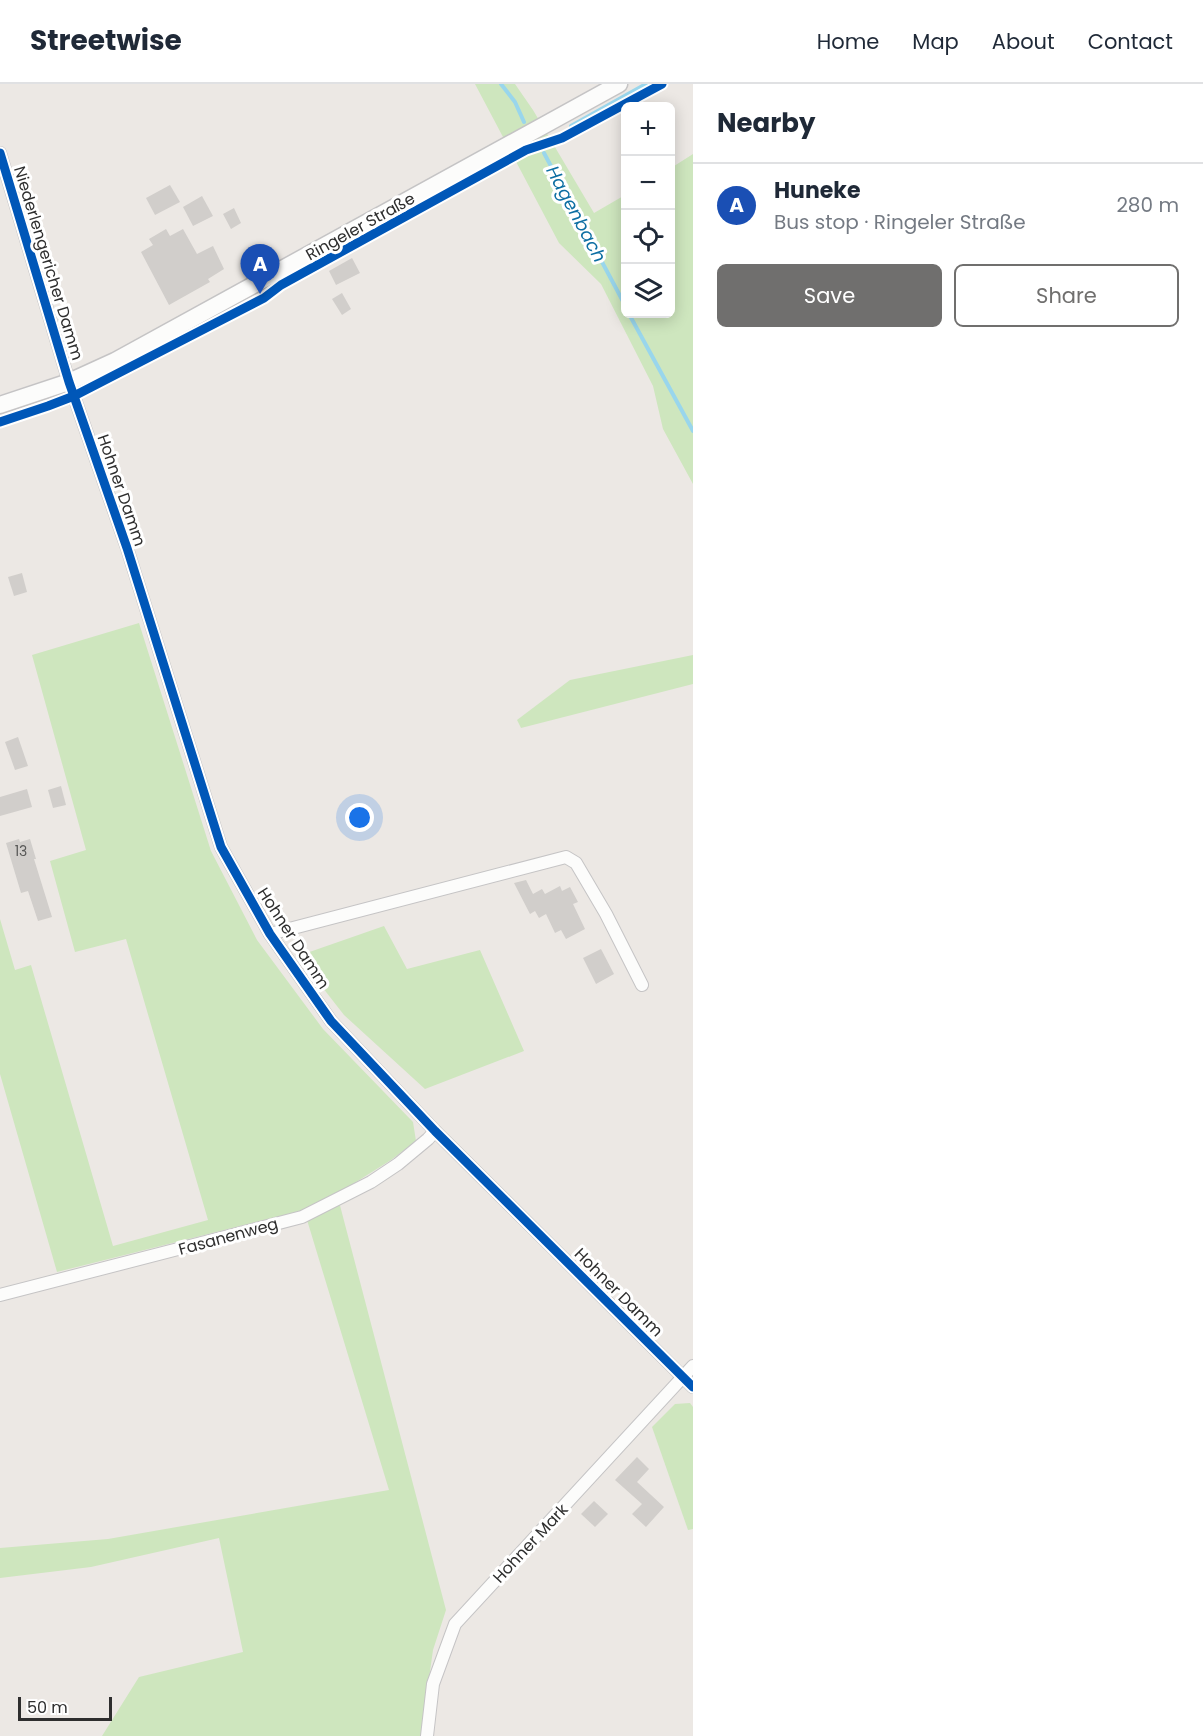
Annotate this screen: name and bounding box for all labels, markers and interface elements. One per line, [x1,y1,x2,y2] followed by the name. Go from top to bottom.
[30,21,182,60] text: Streetwise
[817,27,879,56] text: Home
[912,27,959,56] text: Map
[992,27,1055,56] text: About
[1088,27,1173,56] text: Contact
[621,102,675,318] map controls
[621,102,675,156] button: +
[717,105,815,141] text: Nearby
[621,156,675,210] button: −
[540,161,612,267] water label: Hagenbach
[8,163,89,363] street label: Niederlengericher Damm
[774,175,860,206] text: Huneke
[302,187,419,266] street label: Ringeler Straße
[729,191,744,219] text: A
[1116,191,1179,219] text: 280 m
[774,208,1026,236] text: Bus stop · Ringeler Straße
[621,210,675,264] button: locate
[240,244,280,294] pin: A
[621,264,675,318] button: layers
[717,264,942,327] button: Save
[954,264,1179,327] button: Share
[92,431,151,549] street label: Hohner Damm
[345,803,374,832] your location
[15,841,27,861] house number: 13
[252,883,335,994] street label: Hohner Damm
[176,1212,281,1261] street label: Fasanenweg
[569,1243,668,1342] street label: Hohner Damm
[488,1498,574,1588] street label: Hohner Mark
[18,1694,112,1722] scale bar
[27,1696,68,1719] text: 50 m

